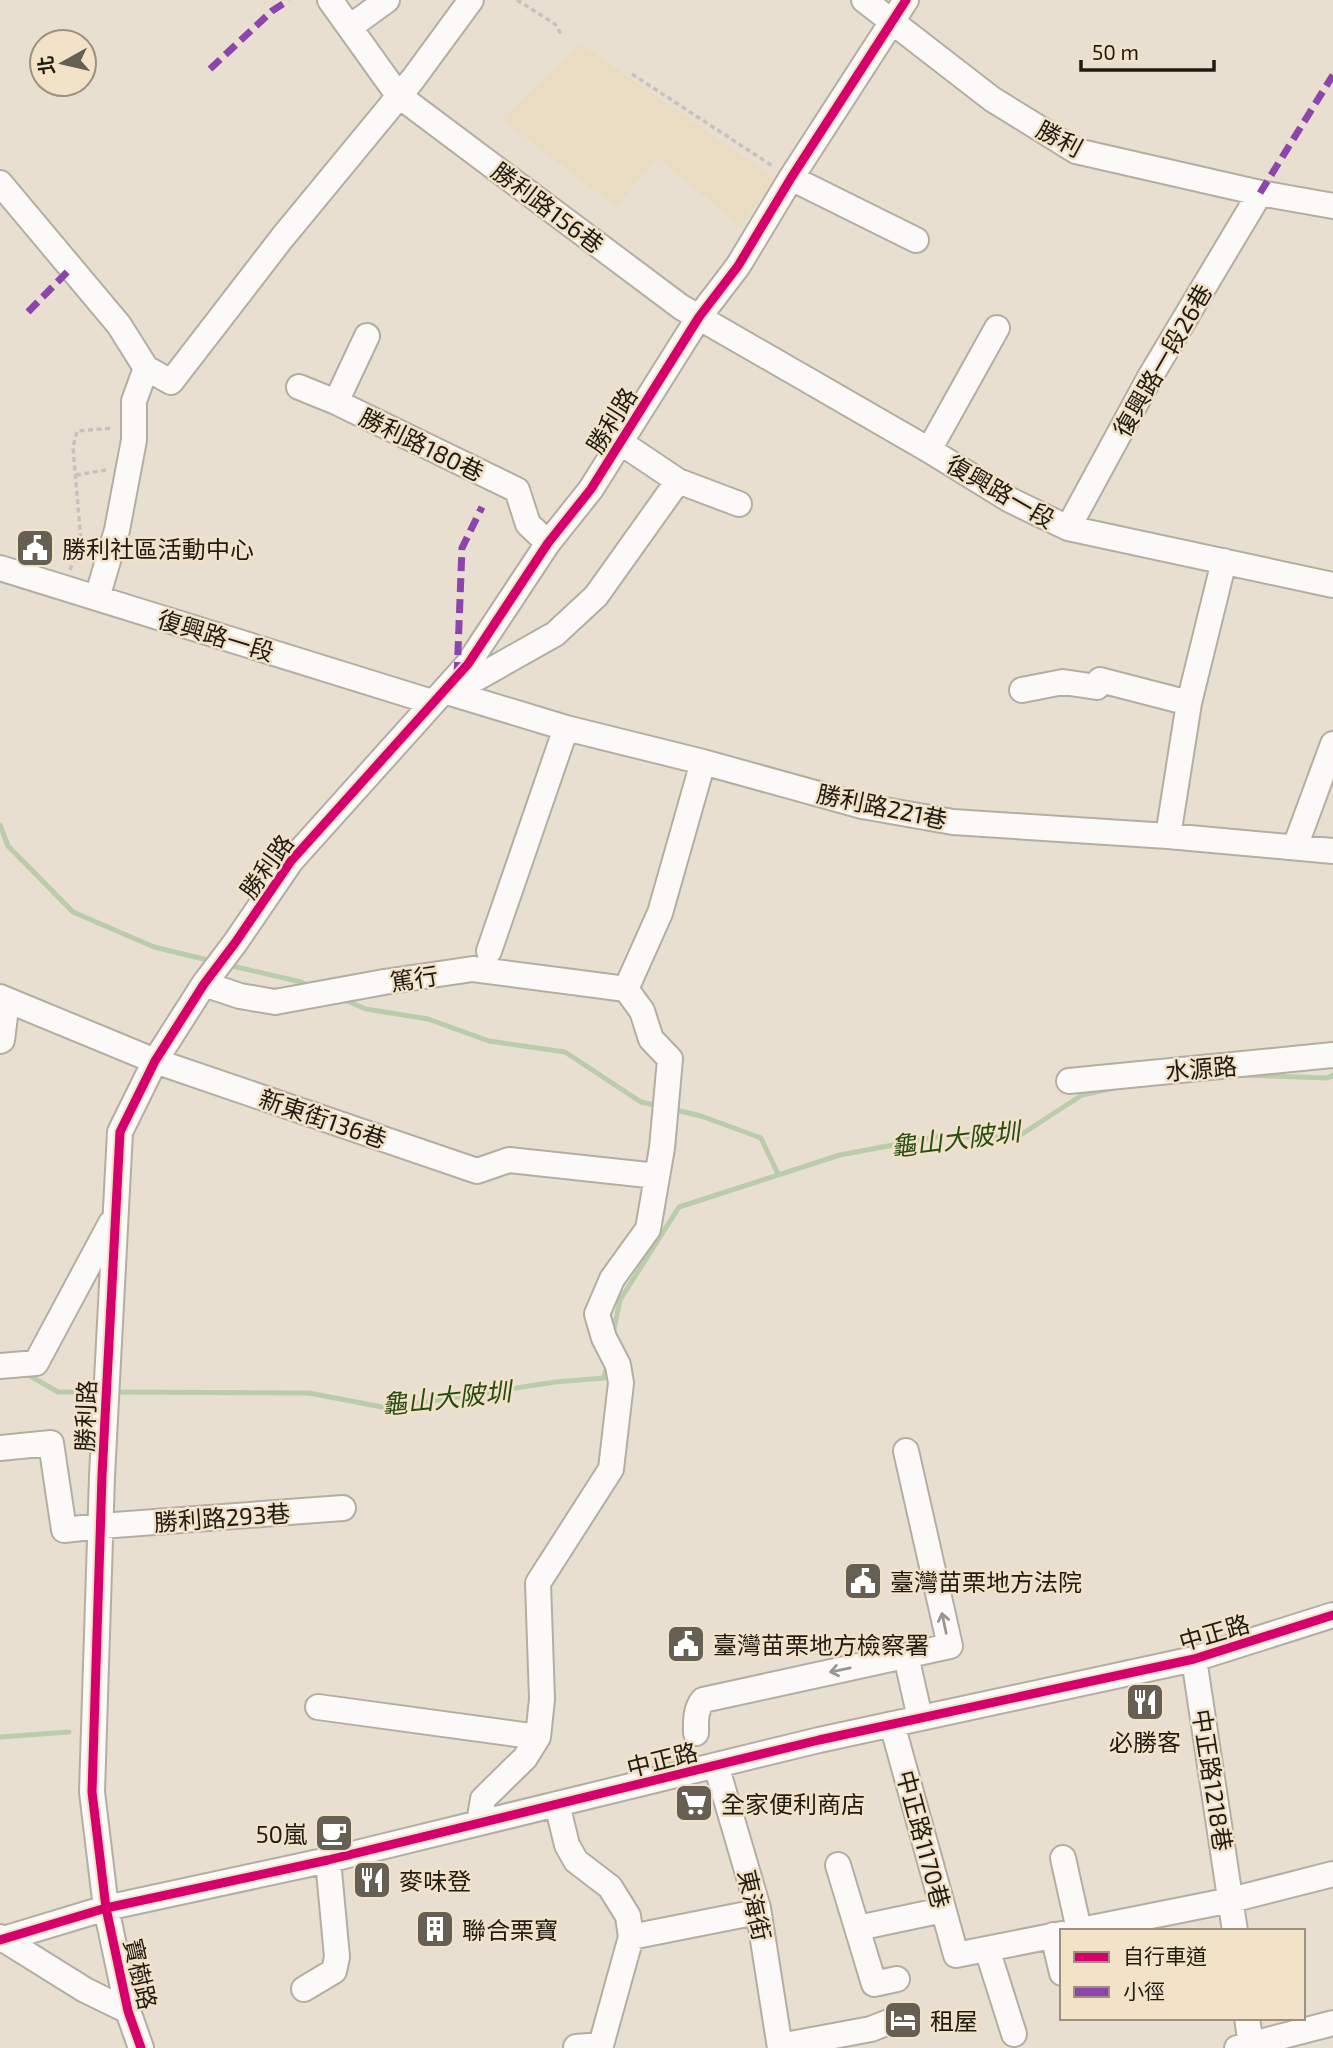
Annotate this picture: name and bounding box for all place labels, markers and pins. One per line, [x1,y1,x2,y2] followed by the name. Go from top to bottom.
[14,527,56,569] public building icon: 勝利社區活動中心
[62,534,254,563] place label: 勝利社區活動中心
[842,1560,884,1602] public building icon: 臺灣苗栗地方法院
[890,1567,1082,1596] place label: 臺灣苗栗地方法院
[665,1623,707,1665] public building icon: 臺灣苗栗地方檢察署
[713,1630,929,1659] place label: 臺灣苗栗地方檢察署
[1124,1681,1166,1723] restaurant icon: 必勝客
[1109,1727,1181,1756] place label: 必勝客
[673,1782,715,1824] supermarket icon: 全家便利商店
[721,1789,865,1818] place label: 全家便利商店
[313,1812,355,1854] cafe icon: 50嵐
[256,1819,307,1848] place label: 50嵐
[351,1859,393,1901] restaurant icon: 麥味登
[399,1866,471,1895] place label: 麥味登
[414,1908,456,1950] building icon: 聯合栗寶
[462,1915,558,1944] place label: 聯合栗寶
[882,1999,924,2041] hotel icon: 租屋
[930,2006,978,2035] place label: 租屋

